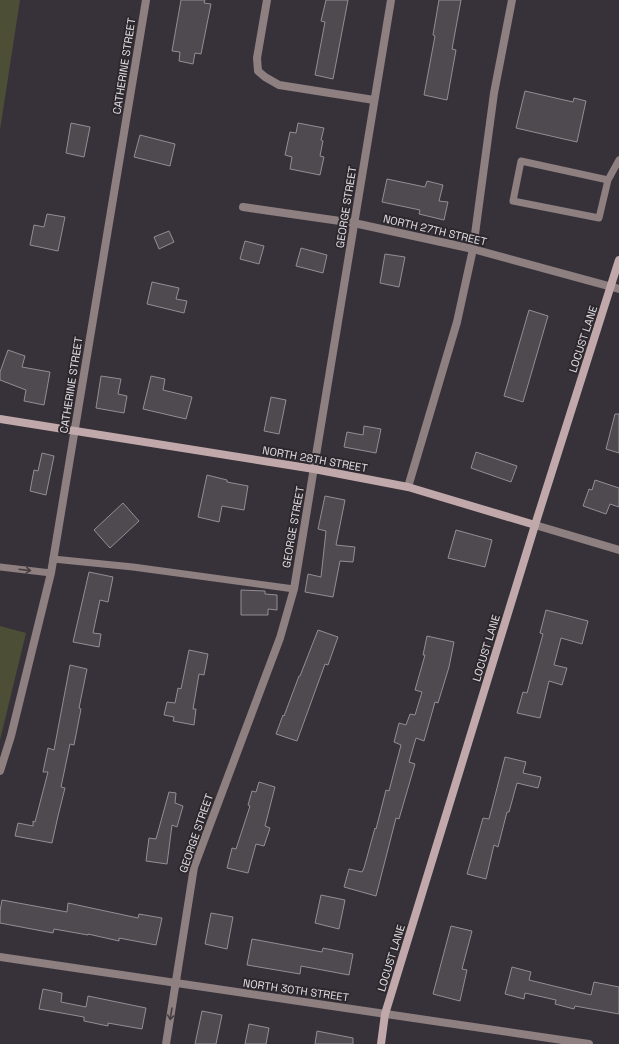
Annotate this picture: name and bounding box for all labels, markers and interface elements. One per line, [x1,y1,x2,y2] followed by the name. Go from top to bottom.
[109,16,139,115] street label: CATHERINE STREET
[333,165,359,249] street label: GEORGE STREET
[382,211,489,249] street label: NORTH 27TH STREET
[566,304,600,374] street label: LOCUST LANE
[56,335,86,434] street label: CATHERINE STREET
[261,443,369,475] street label: NORTH 28TH STREET
[279,485,307,569] street label: GEORGE STREET
[18,566,31,574] one-way arrow
[469,613,503,683] street label: LOCUST LANE
[176,791,216,874] street label: GEORGE STREET
[374,923,408,993] street label: LOCUST LANE
[242,976,350,1004] street label: NORTH 30TH STREET
[167,1007,175,1020] one-way arrow

